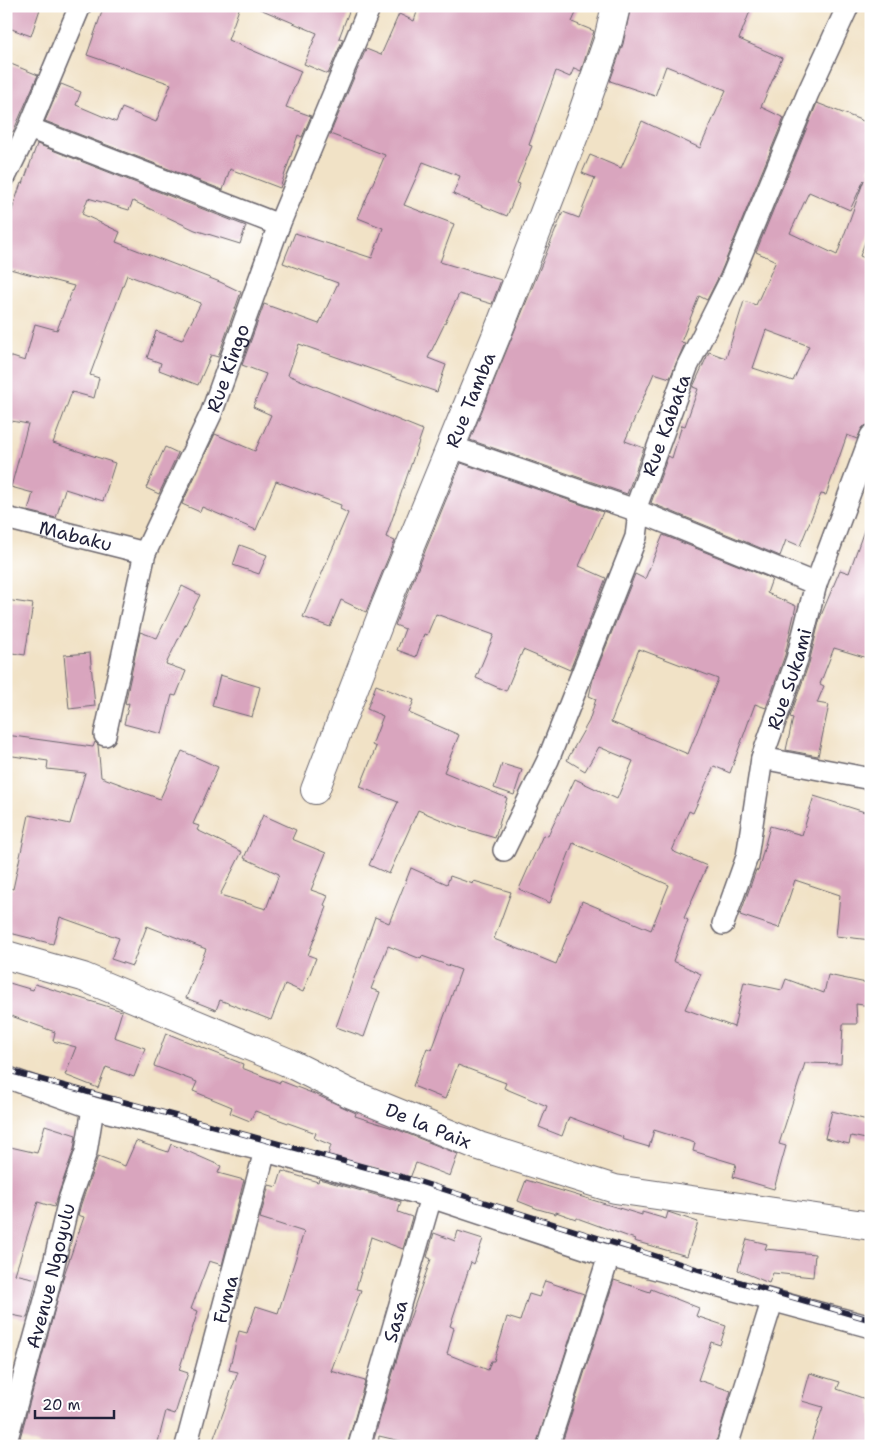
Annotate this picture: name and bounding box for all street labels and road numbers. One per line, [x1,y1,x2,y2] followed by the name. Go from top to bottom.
[201,321,255,416] street label: Rue Kingo
[440,348,501,451] street label: Rue Tamba
[636,370,696,479] street label: Rue Kabata
[37,515,115,557] street label: Mabaku
[761,626,817,733] street label: Rue Sukami
[381,1097,475,1154] street label: De la Paix
[20,1201,81,1351] street label: Avenue Ngoyulu
[207,1272,244,1326] street label: Fuma
[378,1297,414,1345] street label: Sasa

